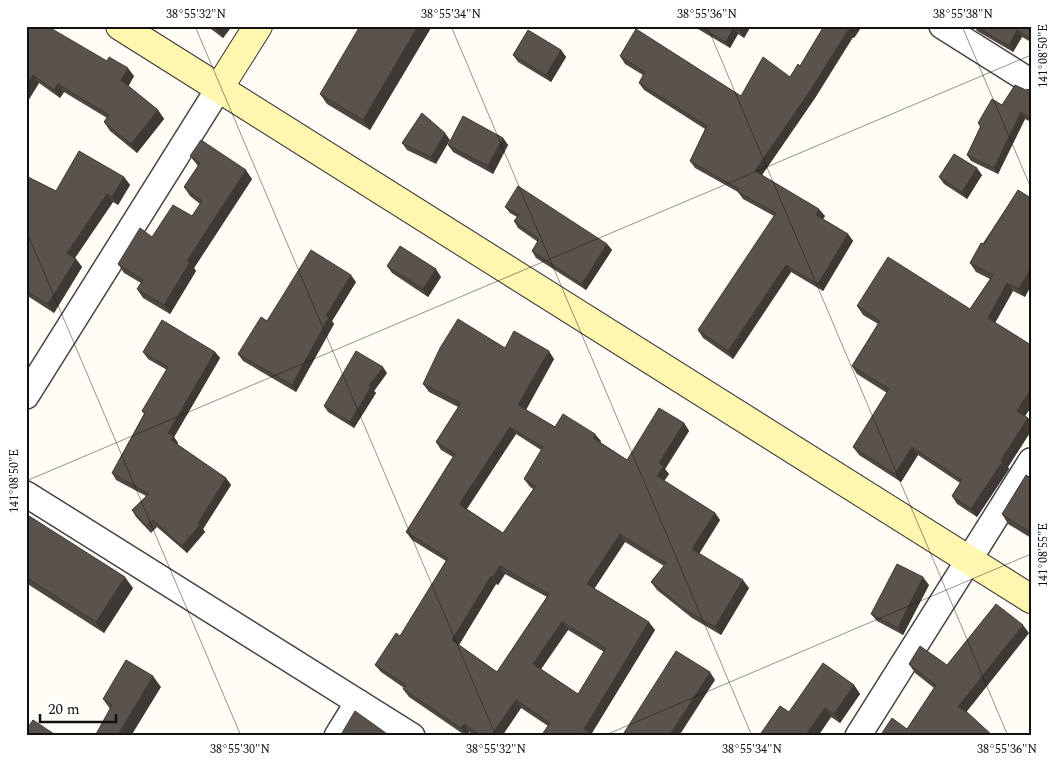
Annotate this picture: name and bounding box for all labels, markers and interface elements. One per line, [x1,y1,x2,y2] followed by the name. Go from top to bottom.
[166,5,226,24] text: 38°55'32"N
[421,5,481,24] text: 38°55'34"N
[677,5,737,24] text: 38°55'36"N
[933,5,993,24] text: 38°55'38"N
[1034,24,1053,88] text: 141°08'50"E
[5,449,24,513] text: 141°08'50"E
[1034,523,1053,587] text: 141°08'55"E
[40,692,116,724] scale bar
[48,698,80,721] text: 20 m
[210,740,270,759] text: 38°55'30"N
[466,740,526,759] text: 38°55'32"N
[722,740,782,759] text: 38°55'34"N
[977,740,1037,759] text: 38°55'36"N

